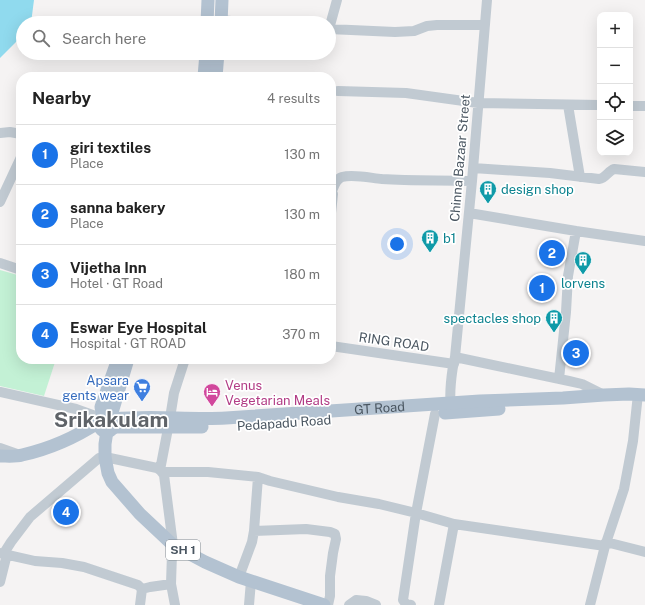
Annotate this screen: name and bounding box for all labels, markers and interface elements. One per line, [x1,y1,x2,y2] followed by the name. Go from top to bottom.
[597,12,633,156] map controls
[597,12,633,48] button: +
[16,16,336,60] search box
[30,27,52,49] icon: search
[62,30,146,47] text: Search here
[597,48,633,84] button: −
[597,84,633,120] button: locate
[32,88,91,108] text: Nearby
[267,91,320,106] text: 4 results
[447,94,473,222] street label: Chinna Bazaar Street
[597,120,633,156] button: layers
[70,139,151,156] text: giri textiles
[42,147,48,162] text: 1
[284,147,320,162] text: 130 m
[70,156,104,171] text: Place
[478,179,498,204] building icon: design shop
[501,182,574,197] place label: design shop
[70,199,165,216] text: sanna bakery
[41,207,49,222] text: 2
[284,207,320,222] text: 130 m
[70,216,104,231] text: Place
[420,228,440,253] building icon: b1
[443,231,456,246] place label: b1
[387,234,407,254] your location
[539,238,565,268] pin: 2
[573,250,593,275] building icon: lorvens
[70,259,147,276] text: Vijetha Inn
[41,267,49,282] text: 3
[284,267,320,282] text: 180 m
[529,273,555,303] pin: 1
[70,276,163,291] text: Hotel · GT Road
[561,276,605,291] place label: lorvens
[544,308,564,333] building icon: spectacles shop
[444,311,541,326] place label: spectacles shop
[70,319,207,336] text: Eswar Eye Hospital
[41,327,49,342] text: 4
[282,327,320,342] text: 370 m
[358,330,430,354] street label: RING ROAD
[70,336,186,351] text: Hospital · GT ROAD
[563,338,589,368] pin: 3
[62,373,129,403] place label: Apsara gents wear
[132,377,152,402] supermarket icon: Apsara gents wear
[225,378,330,408] place label: Venus Vegetarian Meals
[202,382,222,407] hotel icon: Venus Vegetarian Meals
[354,399,405,417] street label: GT Road
[54,407,168,432] district label: Srikakulam
[236,412,332,434] street label: Pedapadu Road
[53,497,79,527] pin: 4
[166,540,200,560] road number: SH 1

